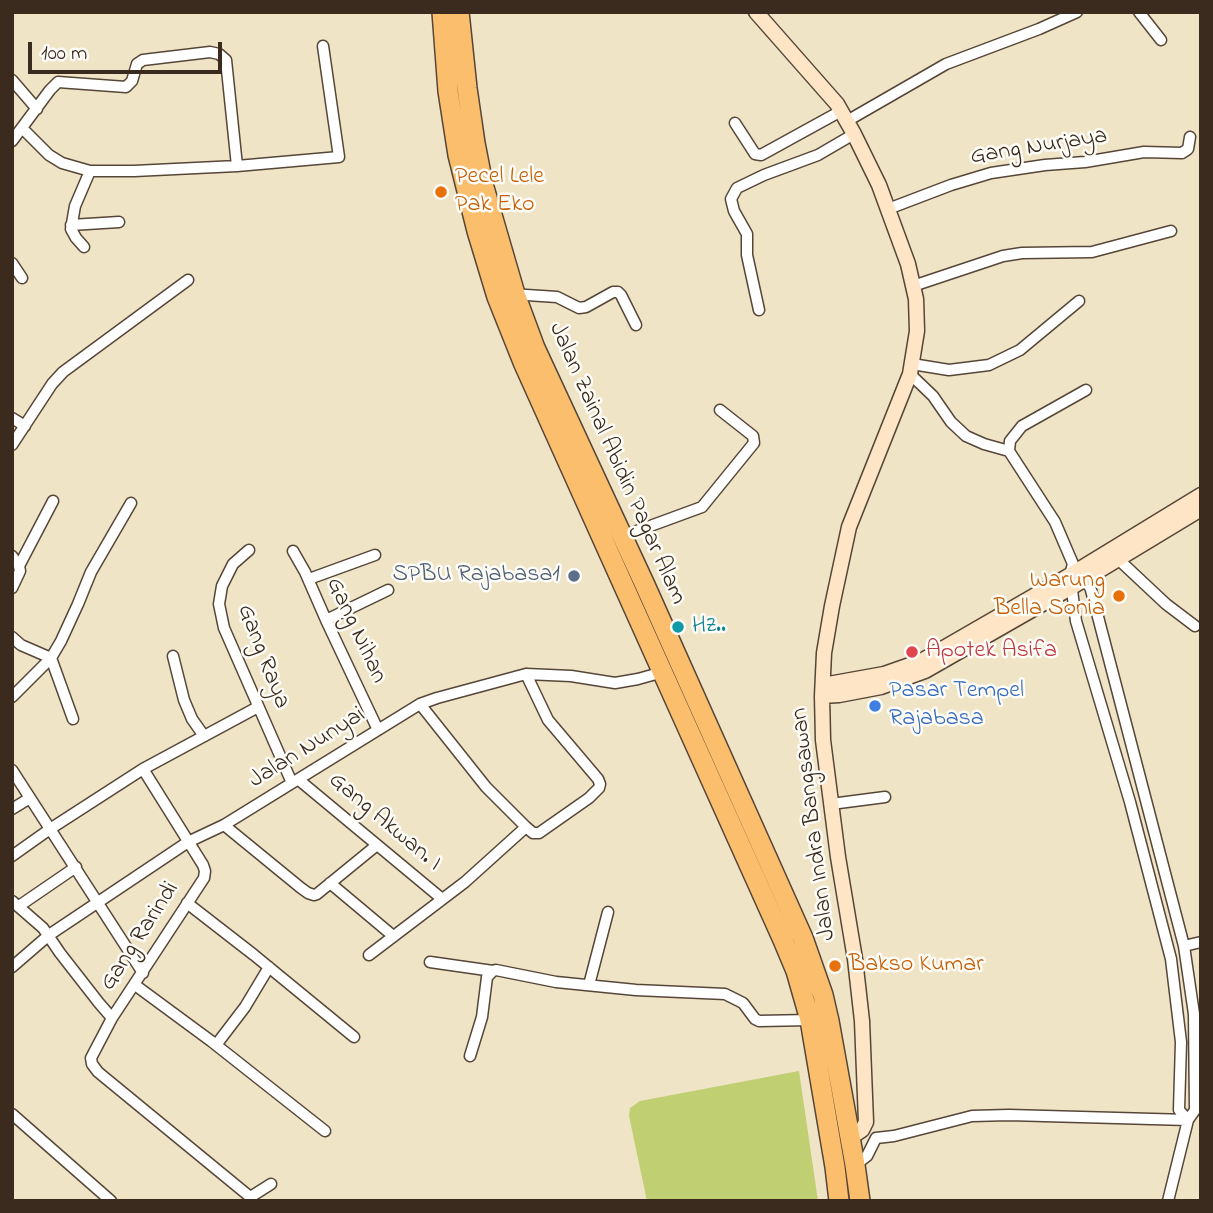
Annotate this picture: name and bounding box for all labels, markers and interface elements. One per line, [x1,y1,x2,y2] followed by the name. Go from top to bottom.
[32,28,226,72] scale bar
[41,39,87,69] text: 100 m
[969,123,1109,173] street label: Gang Nurjaya
[455,164,544,220] place label: Pecel Lele Pak Eko
[433,184,449,200] marker: Pecel Lele Pak Eko
[541,319,691,609] street label: Jalan Zainal Abidin Pagar Alam
[392,562,560,590] place label: SPBU Rajabasa1
[566,568,582,584] marker: SPBU Rajabasa1
[994,568,1105,624] place label: Warung Bella Sonia
[318,574,392,688] street label: Gang Nihan
[1111,588,1127,604] marker: Warung Bella Sonia
[229,601,295,713] street label: Gang Raya
[692,613,726,641] place label: Hz..
[670,619,686,635] marker: Hz..
[926,638,1057,666] place label: Apotek Asifa
[904,644,920,660] marker: Apotek Asifa
[889,678,1024,734] place label: Pasar Tempel Rajabasa
[867,698,883,714] marker: Pasar Tempel Rajabasa
[244,702,372,796] street label: Jalan Nunyai
[786,706,844,942] street label: Jalan Indra Bangsawan
[322,767,446,879] street label: Gang Akwan. I
[95,877,187,997] street label: Gang Rarindi
[849,952,984,980] place label: Bakso Kumar
[827,958,843,974] marker: Bakso Kumar

